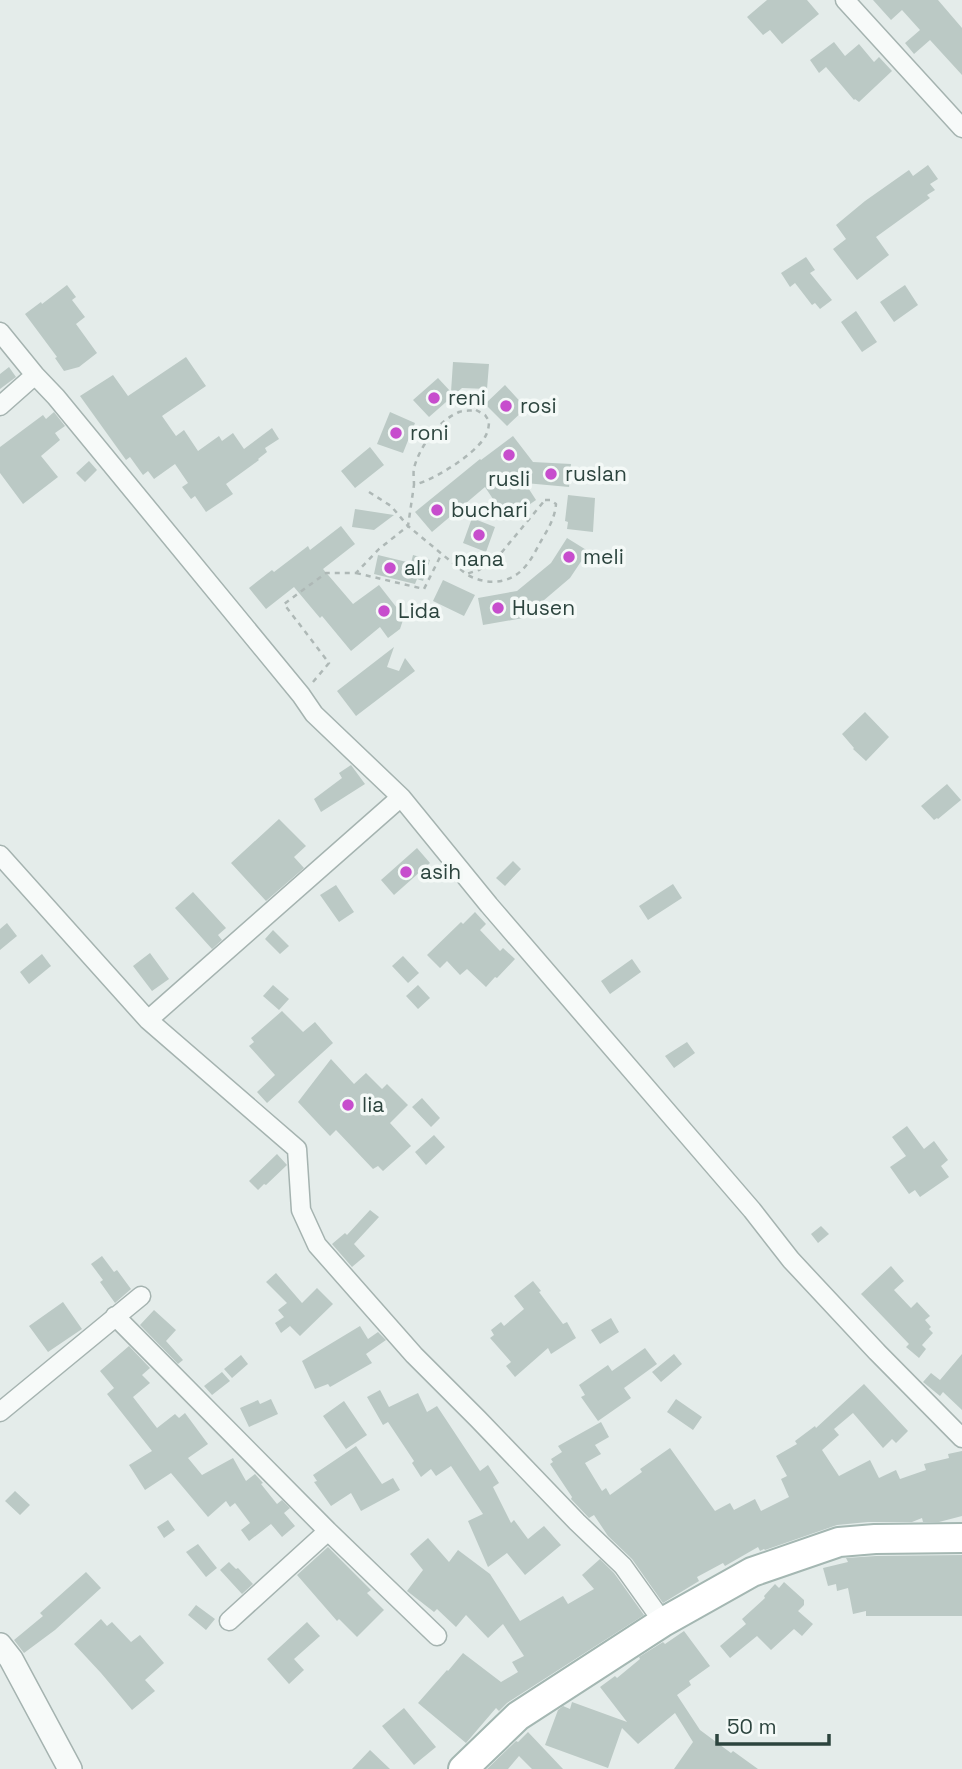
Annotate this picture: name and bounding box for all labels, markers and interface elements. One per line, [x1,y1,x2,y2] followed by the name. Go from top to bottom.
[448,384,486,411] place label: reni
[426,390,442,406] marker: reni
[520,392,557,419] place label: rosi
[498,398,514,414] marker: rosi
[410,419,449,446] place label: roni
[388,425,404,441] marker: roni
[501,447,517,463] marker: rusli
[565,460,627,487] place label: ruslan
[488,465,530,492] place label: rusli
[543,466,559,482] marker: ruslan
[451,496,528,523] place label: buchari
[429,502,445,518] marker: buchari
[471,527,487,543] marker: nana
[583,543,624,570] place label: meli
[454,545,504,572] place label: nana
[561,549,577,565] marker: meli
[404,554,426,581] place label: ali
[382,560,398,576] marker: ali
[512,594,575,621] place label: Husen
[398,597,440,624] place label: Lida
[490,600,506,616] marker: Husen
[376,603,392,619] marker: Lida
[420,858,461,885] place label: asih
[398,864,414,880] marker: asih
[362,1091,384,1118] place label: lia
[340,1097,356,1113] marker: lia
[717,1702,829,1746] scale bar
[727,1713,777,1740] text: 50 m

